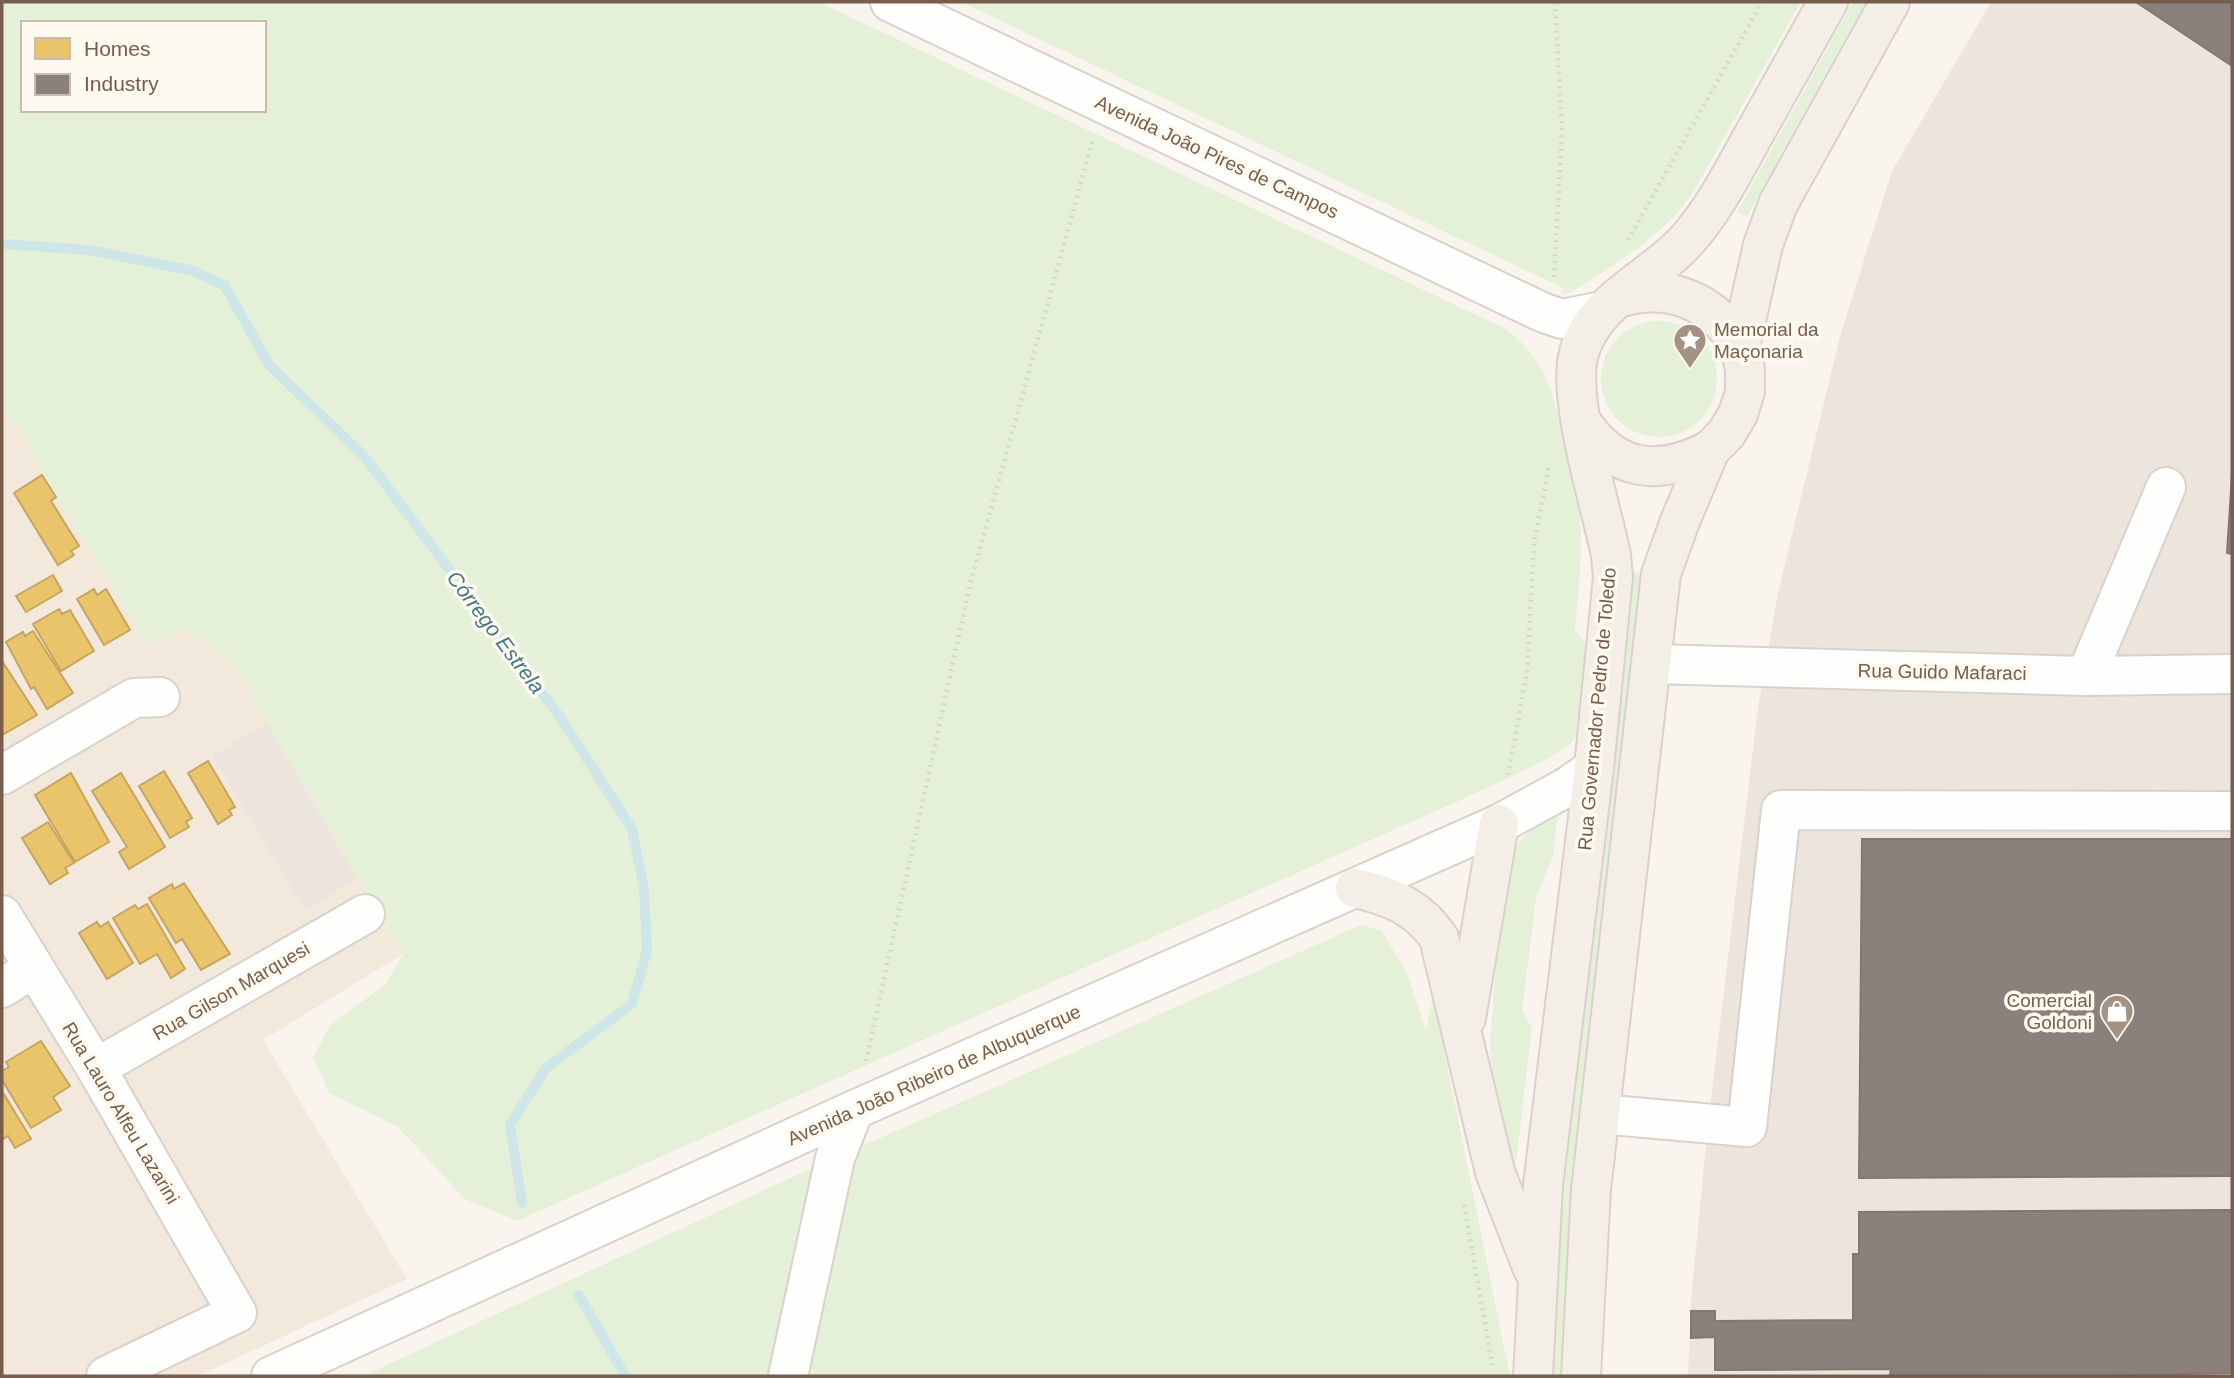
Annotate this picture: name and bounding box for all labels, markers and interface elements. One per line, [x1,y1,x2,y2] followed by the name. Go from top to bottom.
[21,21,266,112] legend
[84,37,151,60] text: Homes
[84,72,159,95] text: Industry
[1092,91,1342,223] street label: Avenida João Pires de Campos
[1714,319,1819,362] place label: Memorial da Maçonaria
[1671,321,1709,370] place icon: Memorial da Maçonaria
[443,566,549,698] water label: Córrego Estrela
[1574,567,1620,851] street label: Rua Governador Pedro de Toledo
[1857,660,2027,684] street label: Rua Guido Mafaraci
[149,938,313,1044] street label: Rua Gilson Marquesi
[2006,990,2092,1033] place label: Comercial Goldoni
[2098,992,2136,1041] shop icon: Comercial Goldoni
[784,1001,1084,1149] street label: Avenida João Ribeiro de Albuquerque
[58,1018,184,1208] street label: Rua Lauro Alfeu Lazarini

